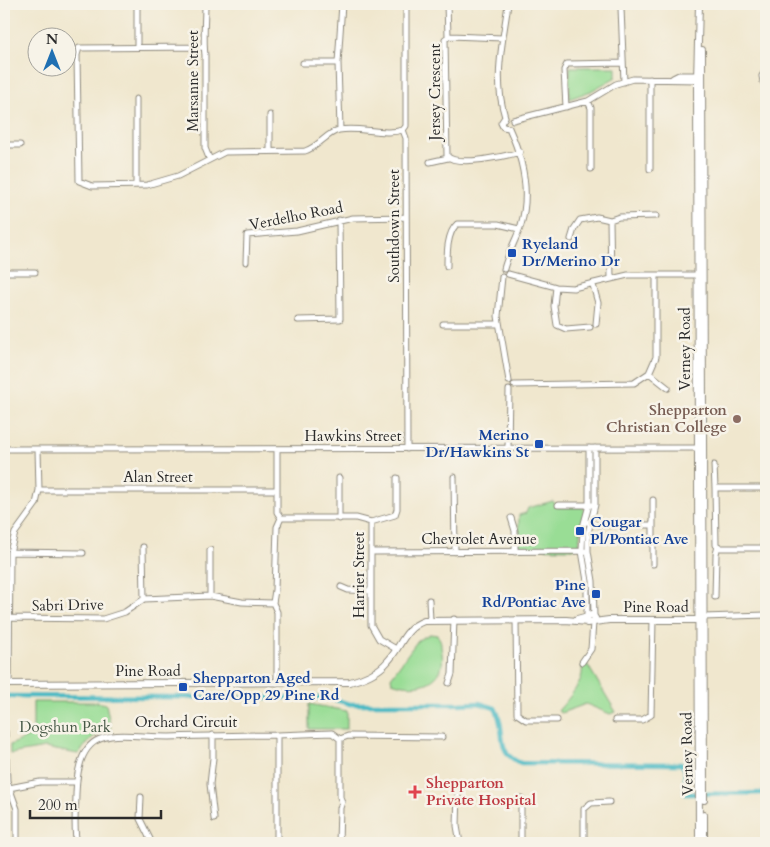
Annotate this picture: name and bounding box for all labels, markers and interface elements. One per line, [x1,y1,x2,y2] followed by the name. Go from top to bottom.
[28,28,78,78] north arrow
[46,30,58,49] text: N
[183,30,203,132] street label: Marsanne Street
[425,43,445,142] street label: Jersey Crescent
[384,169,404,283] street label: Southdown Street
[247,197,345,235] street label: Verdelho Road
[522,234,621,271] place label: Ryeland Dr/Merino Dr
[506,247,518,259] marker: Ryeland Dr/Merino Dr
[675,307,695,391] street label: Verney Road
[606,400,727,437] place label: Shepparton Christian College
[731,413,743,425] marker: Shepparton Christian College
[425,425,530,462] place label: Merino Dr/Hawkins St
[305,426,402,446] street label: Hawkins Street
[533,438,545,450] marker: Merino Dr/Hawkins St
[123,467,193,487] street label: Alan Street
[590,512,689,549] place label: Cougar Pl/Pontiac Ave
[574,525,586,537] marker: Cougar Pl/Pontiac Ave
[421,529,537,549] street label: Chevrolet Avenue
[349,531,369,618] street label: Harrier Street
[482,575,586,612] place label: Pine Rd/Pontiac Ave
[590,588,602,600] marker: Pine Rd/Pontiac Ave
[32,594,104,616] street label: Sabri Drive
[623,597,689,617] street label: Pine Road
[115,661,181,681] street label: Pine Road
[193,668,340,705] place label: Shepparton Aged Care/Opp 29 Pine Rd
[177,681,189,693] marker: Shepparton Aged Care/Opp 29 Pine Rd
[135,712,238,732] street label: Orchard Circuit
[676,712,698,796] street label: Verney Road
[19,717,111,737] park label: Dogshun Park
[426,773,537,810] place label: Shepparton Private Hospital
[408,785,422,799] marker: Shepparton Private Hospital
[30,787,161,819] scale bar
[38,795,78,815] text: 200 m

